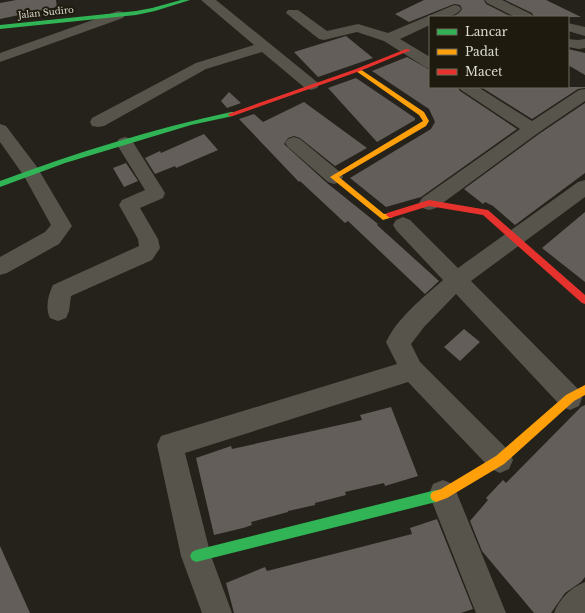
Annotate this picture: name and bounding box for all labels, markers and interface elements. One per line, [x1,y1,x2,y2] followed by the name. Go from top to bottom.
[17,4,75,21] street label: Jalan Sudiro
[429,16,569,88] legend
[465,24,508,39] text: Lancar
[465,44,499,59] text: Padat
[465,64,503,79] text: Macet

